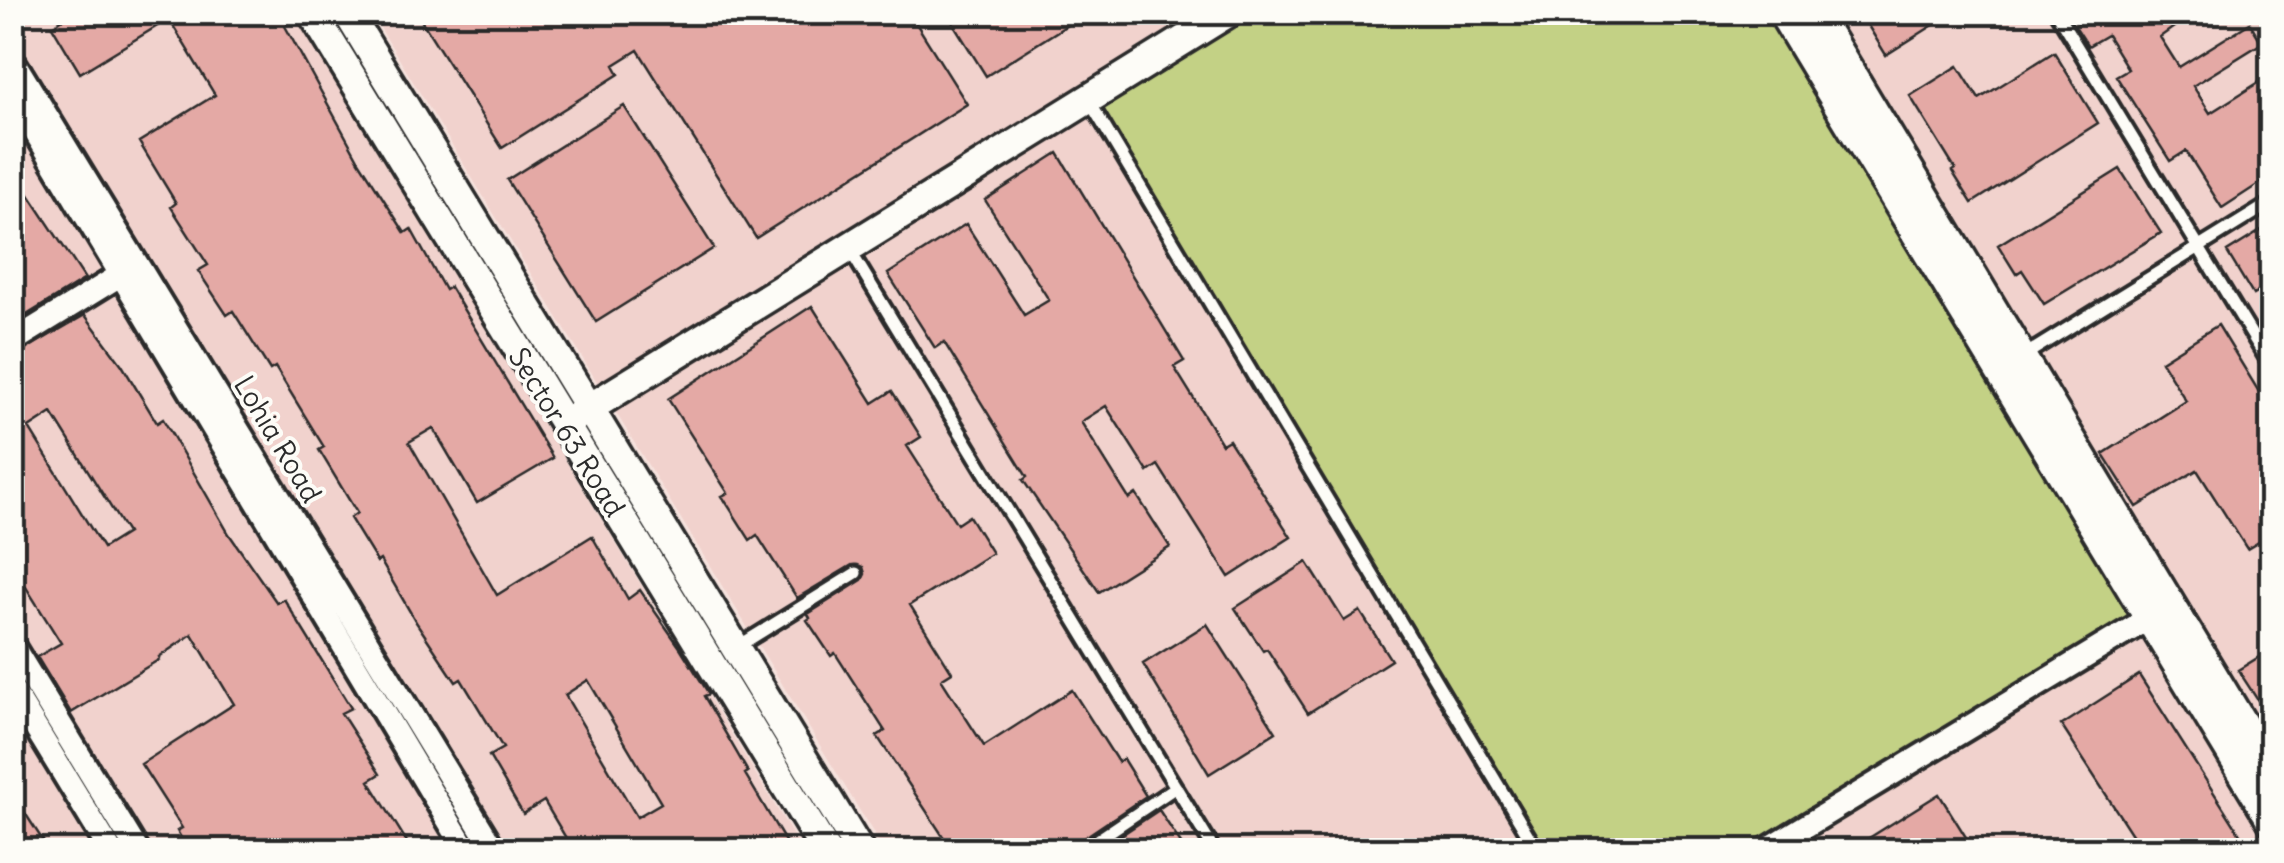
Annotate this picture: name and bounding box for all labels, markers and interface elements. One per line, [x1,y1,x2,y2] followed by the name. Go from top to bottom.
[501,341,633,523] street label: Sector 63 Road
[226,369,330,509] street label: Lohia Road

